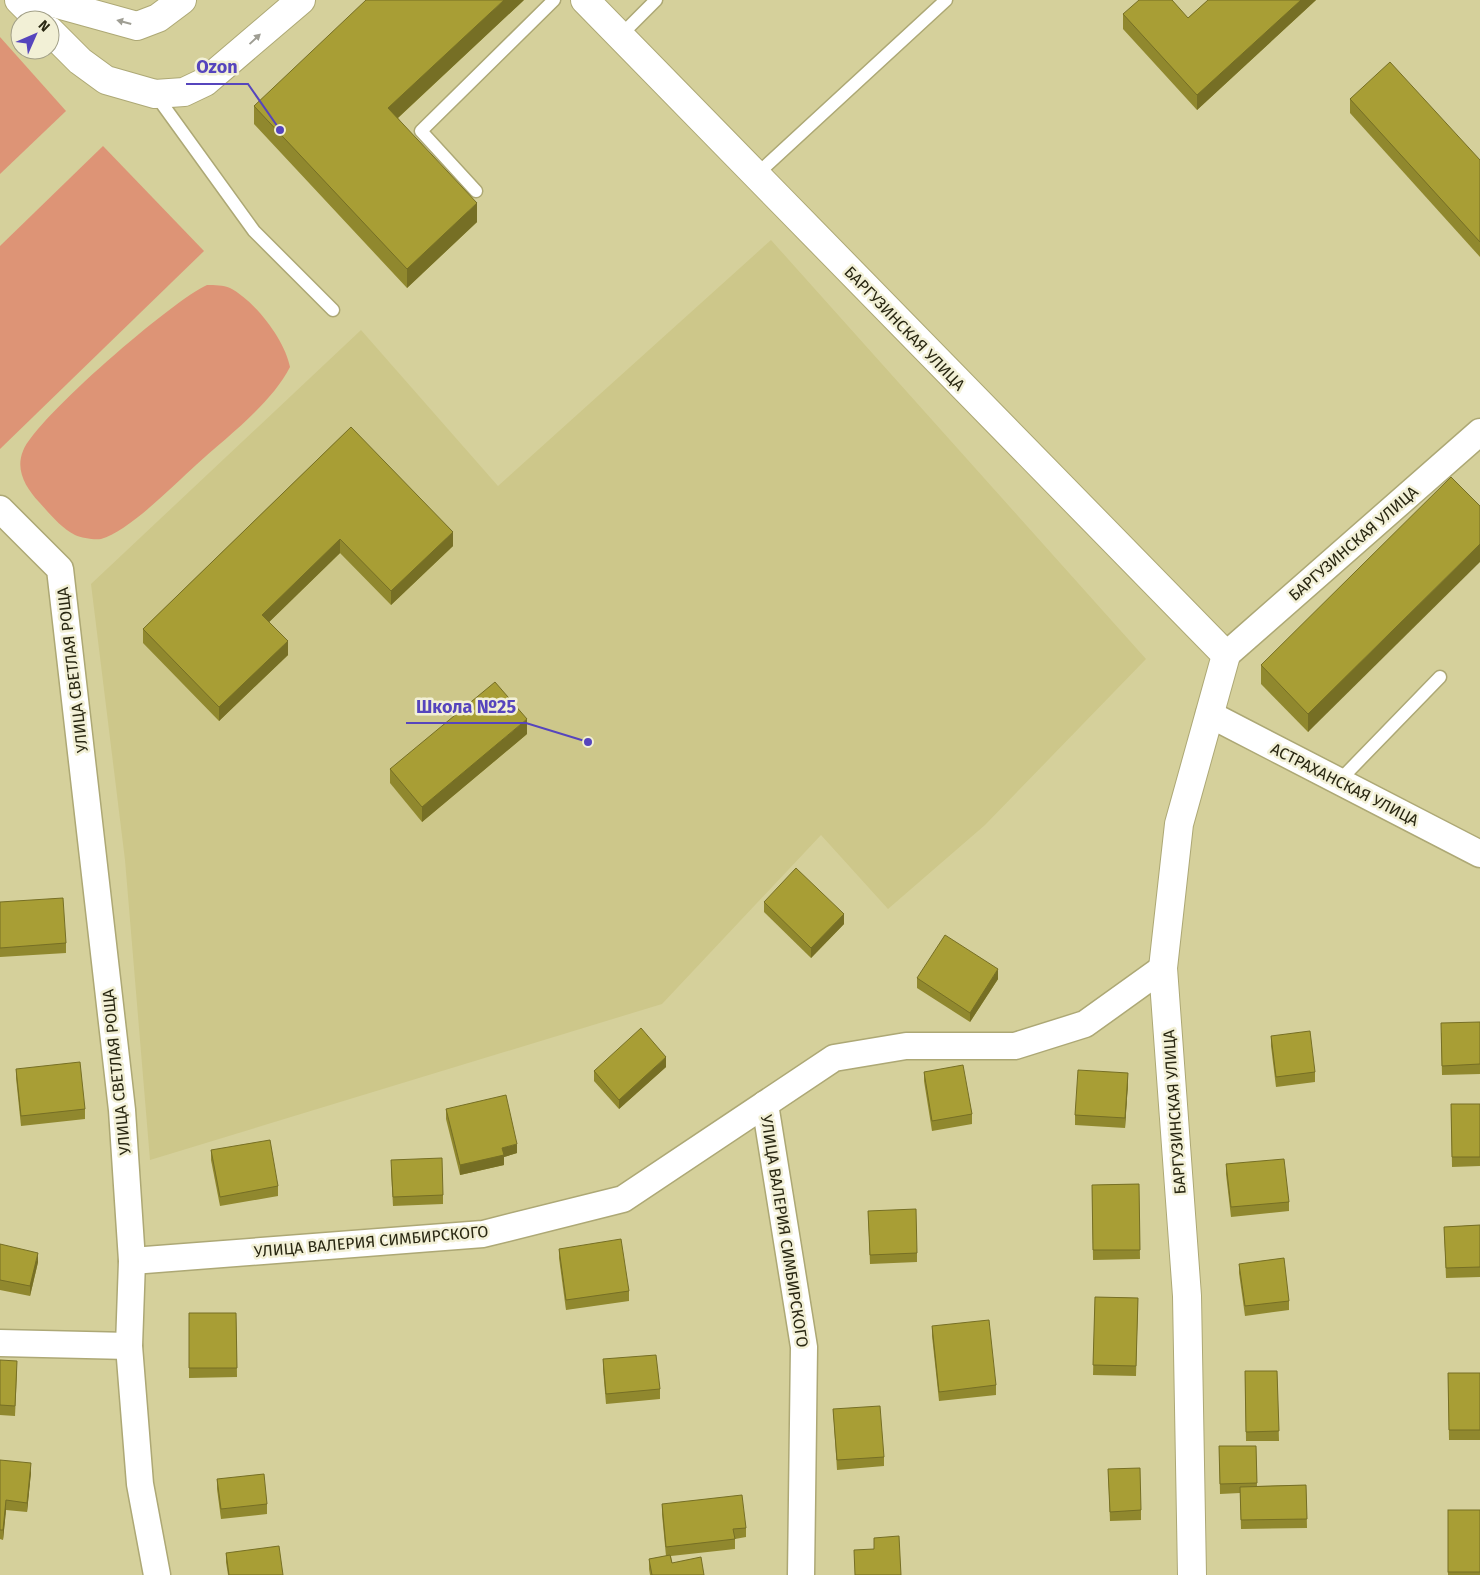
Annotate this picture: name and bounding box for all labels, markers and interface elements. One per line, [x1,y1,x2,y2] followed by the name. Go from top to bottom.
[10,10,60,60] north arrow
[35,17,53,35] text: N
[116,18,131,26] one-way arrow
[249,33,261,45] one-way arrow
[186,51,248,84] callout: Ozon
[196,56,238,78] text: Ozon
[840,262,969,395] street label: БАРГУЗИНСКАЯ УЛИЦА
[1285,482,1422,605] street label: БАРГУЗИНСКАЯ УЛИЦА
[53,585,92,754] street label: УЛИЦА СВЕТЛАЯ РОЩА
[406,690,526,723] callout: Школа №25
[416,696,516,718] text: Школа №25
[1268,739,1423,830] street label: АСТРАХАНСКАЯ УЛИЦА
[98,987,135,1156] street label: УЛИЦА СВЕТЛАЯ РОЩА
[1159,1028,1190,1195] street label: БАРГУЗИНСКАЯ УЛИЦА
[757,1113,812,1349] street label: УЛИЦА ВАЛЕРИЯ СИМБИРСКОГО
[253,1222,489,1261] street label: УЛИЦА ВАЛЕРИЯ СИМБИРСКОГО

